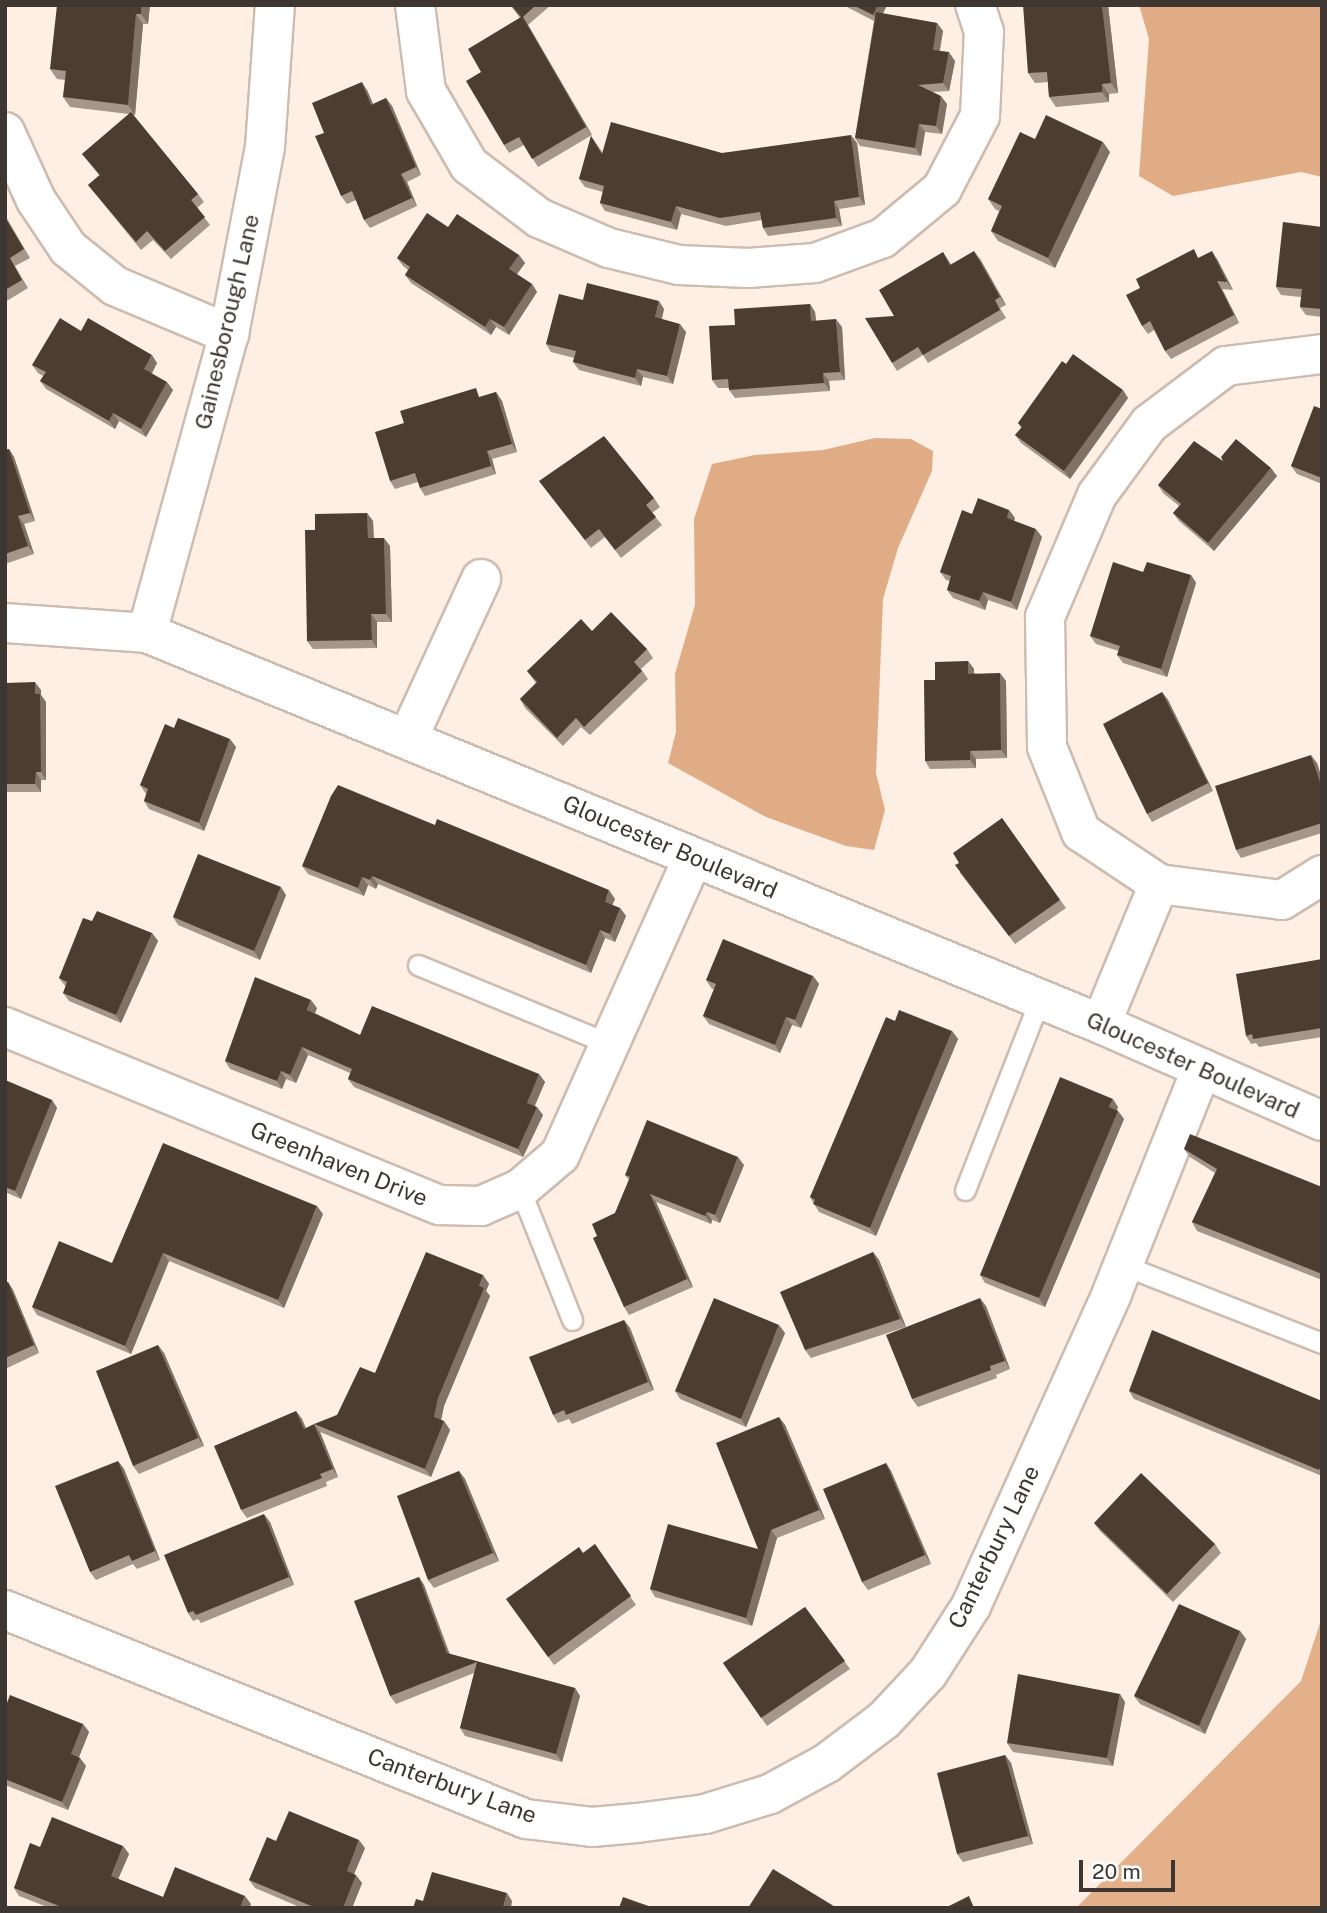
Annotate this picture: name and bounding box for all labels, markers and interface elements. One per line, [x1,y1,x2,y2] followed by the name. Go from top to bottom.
[189,212,265,432] street label: Gainesborough Lane
[559,789,781,905] street label: Gloucester Boulevard
[1082,1006,1304,1124] street label: Gloucester Boulevard
[246,1116,432,1212] street label: Greenhaven Drive
[943,1461,1045,1633] street label: Canterbury Lane
[364,1743,540,1829] street label: Canterbury Lane
[1082,1846,1178,1890] scale bar
[1092,1859,1141,1884] text: 20 m

